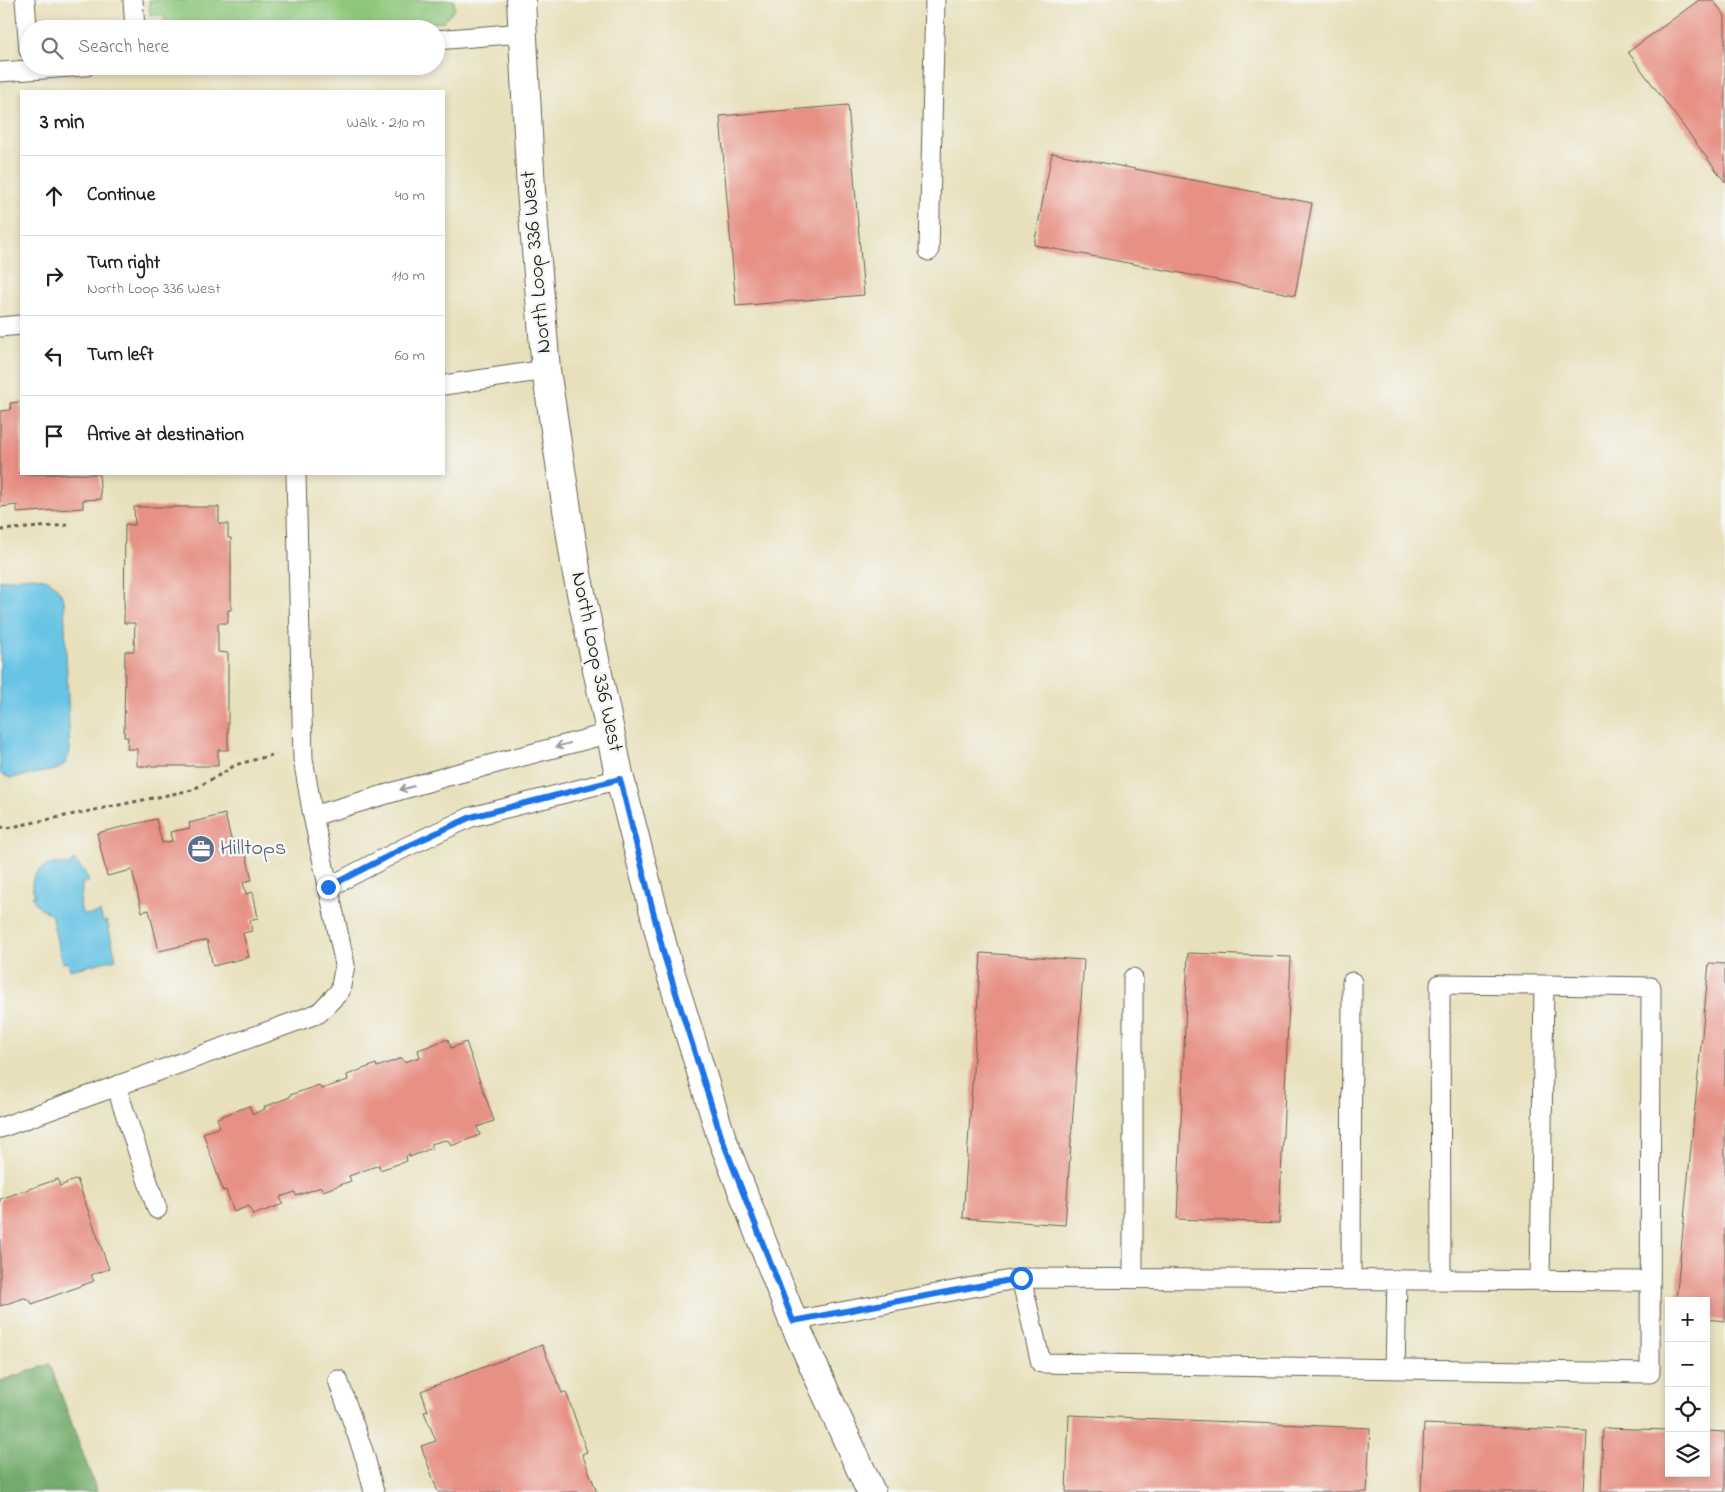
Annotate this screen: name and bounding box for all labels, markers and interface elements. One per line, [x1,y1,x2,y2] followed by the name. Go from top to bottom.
[20,20,445,75] search box
[38,34,66,62] icon: search
[78,34,169,61] text: Search here
[40,108,84,138] text: 3 min
[346,111,425,135] text: Walk · 210 m
[513,168,561,355] street label: North Loop 336 West
[40,182,68,210] icon: ahead
[87,182,155,209] text: Continue
[395,184,425,208] text: 40 m
[87,250,160,277] text: Turn right
[40,262,68,290] icon: right
[391,264,425,288] text: 110 m
[87,277,221,301] text: North Loop 336 West
[40,342,68,370] icon: left
[87,342,154,369] text: Turn left
[395,344,425,368] text: 60 m
[40,422,68,450] icon: arrive
[87,422,244,449] text: Arrive at destination
[561,569,631,756] street label: North Loop 336 West
[556,741,572,751] one-way arrow
[399,784,415,794] one-way arrow
[220,833,286,865] place label: Hilltops
[186,834,216,864] office icon: Hilltops
[317,876,340,899] route end
[1010,1267,1033,1290] route start
[1665,1297,1710,1477] map controls
[1665,1297,1710,1342] button: +
[1665,1342,1710,1387] button: −
[1665,1387,1710,1432] button: locate
[1665,1432,1710,1477] button: layers

